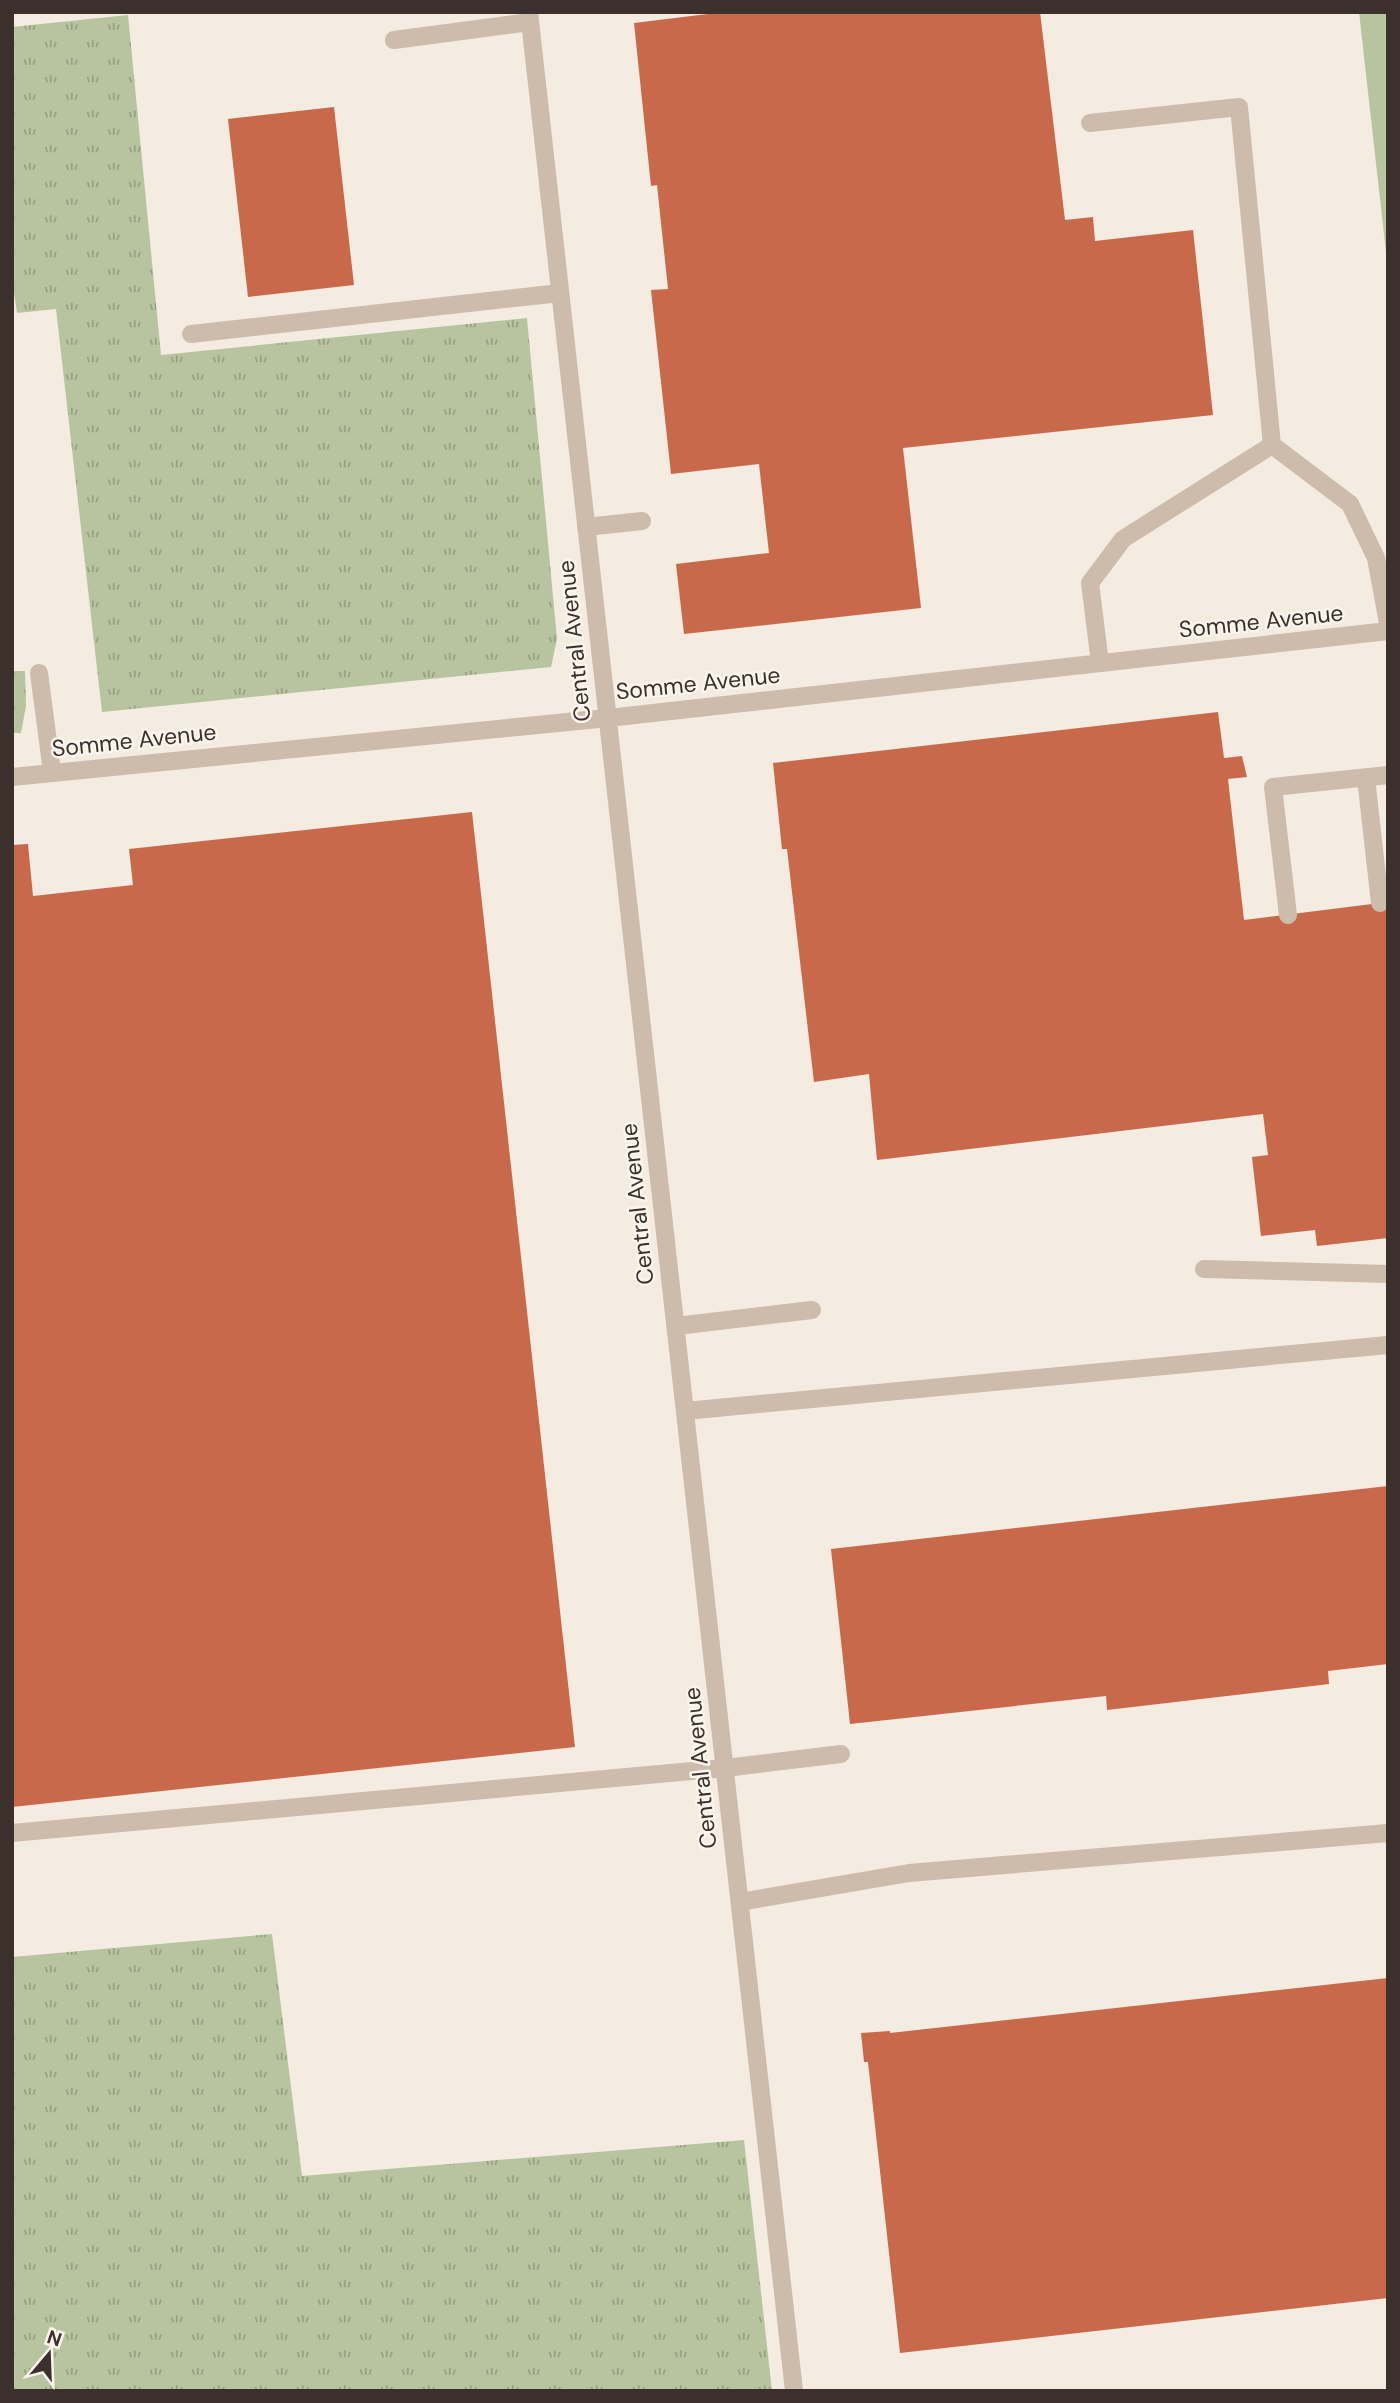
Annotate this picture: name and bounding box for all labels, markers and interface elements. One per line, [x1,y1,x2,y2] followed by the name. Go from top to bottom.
[551,559,597,723] street label: Central Avenue
[1177,597,1345,645] street label: Somme Avenue
[614,659,782,707] street label: Somme Avenue
[50,716,218,764] street label: Somme Avenue
[614,1122,660,1286] street label: Central Avenue
[677,1686,723,1850] street label: Central Avenue
[14,2319,84,2389] north arrow
[44,2324,65,2352] text: N

